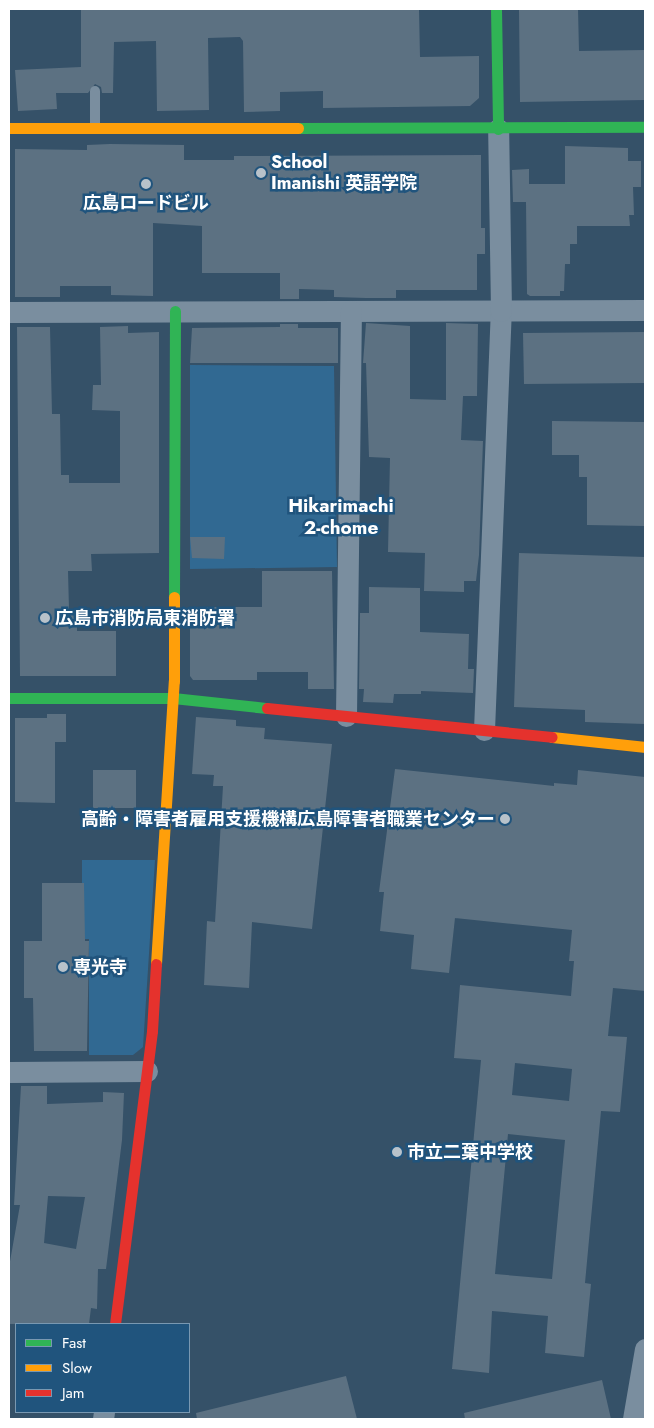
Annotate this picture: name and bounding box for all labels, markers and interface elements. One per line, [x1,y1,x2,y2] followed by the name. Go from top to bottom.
[271,152,417,194] place label: School Imanishi 英語学院
[255,167,267,179] marker: School Imanishi 英語学院
[140,178,152,190] marker: 広島ロードビル
[83,192,209,214] place label: 広島ロードビル
[288,495,394,539] district label: Hikarimachi 2-chome
[55,607,235,629] place label: 広島市消防局東消防署
[39,612,51,624] marker: 広島市消防局東消防署
[81,808,495,830] place label: 高齢・障害者雇用支援機構広島障害者職業センター
[499,813,511,825] marker: 高齢・障害者雇用支援機構広島障害者職業センター
[73,956,127,978] place label: 専光寺
[57,961,69,973] marker: 専光寺
[407,1141,533,1163] place label: 市立二葉中学校
[391,1146,403,1158] marker: 市立二葉中学校
[15,1323,190,1413] legend
[62,1332,86,1354] text: Fast
[62,1357,92,1379] text: Slow
[62,1382,85,1404] text: Jam

